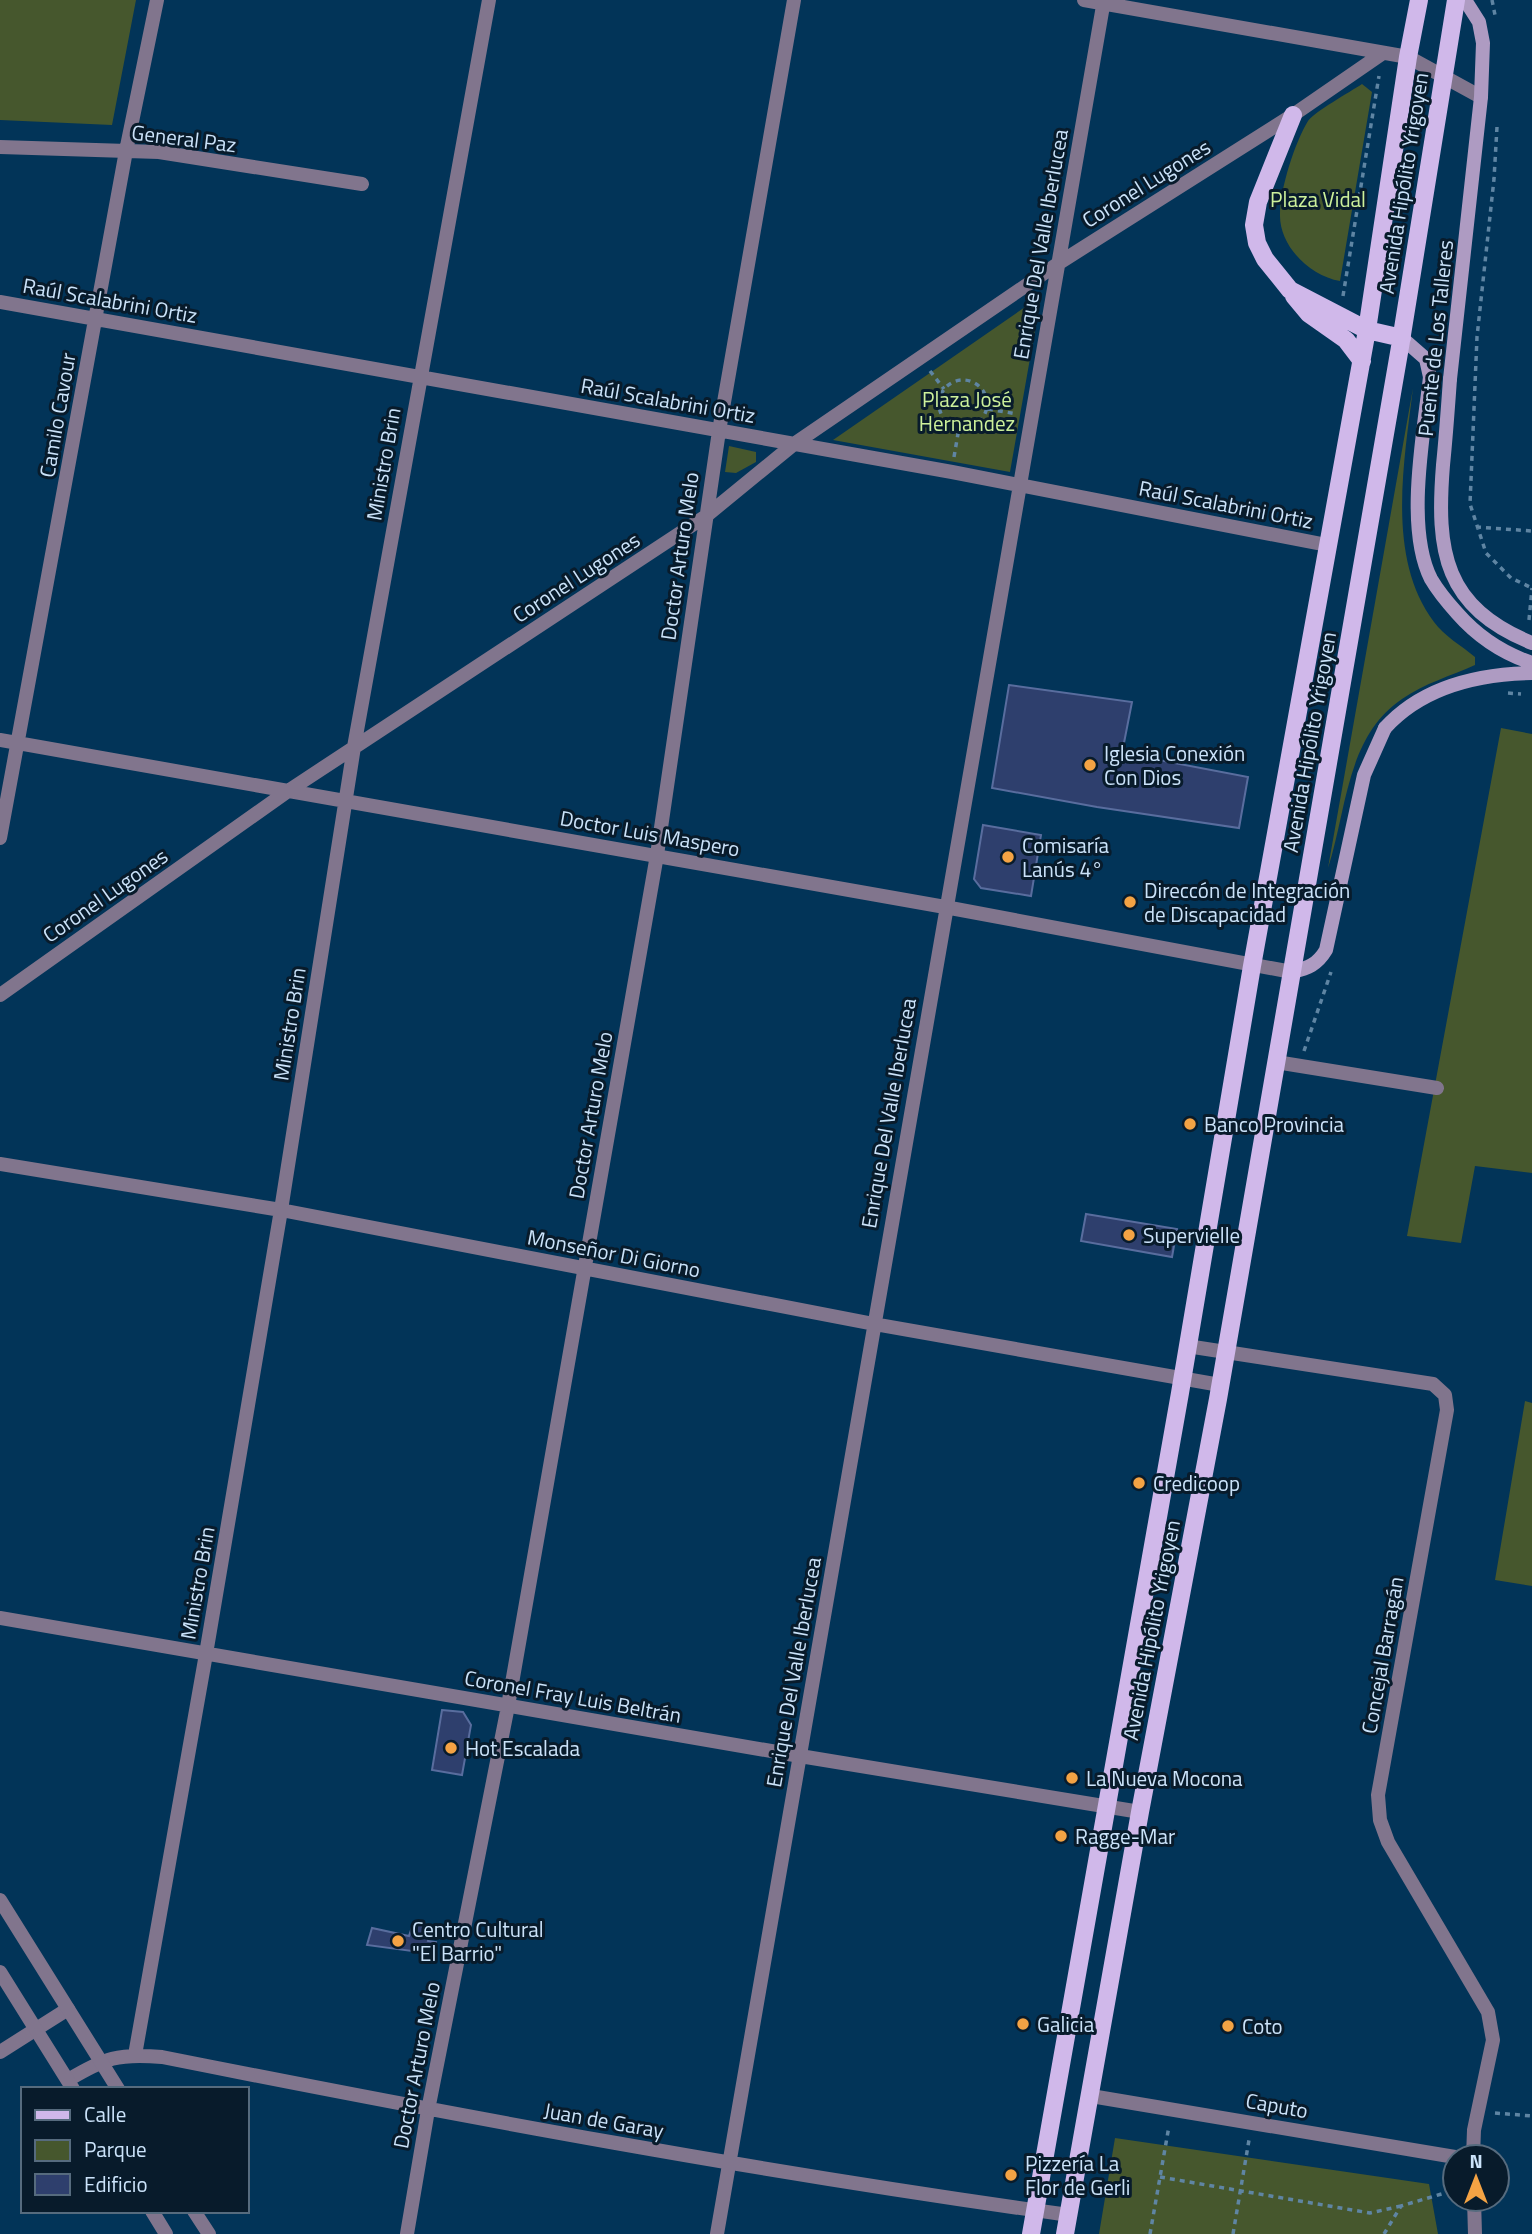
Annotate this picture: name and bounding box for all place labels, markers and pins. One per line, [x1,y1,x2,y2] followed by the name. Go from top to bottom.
[1104,737,1245,793] place label: Iglesia Conexión Con Dios
[1082,757,1098,773] marker: Iglesia Conexión Con Dios
[1022,829,1110,885] place label: Comisaría Lanús 4°
[1000,849,1016,865] marker: Comisaría Lanús 4°
[1144,874,1350,930] place label: Direccón de Integración de Discapacidad
[1122,894,1138,910] marker: Direccón de Integración de Discapacidad
[1204,1108,1345,1140] place label: Banco Provincia
[1182,1116,1198,1132] marker: Banco Provincia
[1143,1219,1240,1251] place label: Supervielle
[1121,1227,1137,1243] marker: Supervielle
[1153,1467,1240,1499] place label: Credicoop
[1131,1475,1147,1491] marker: Credicoop
[465,1732,581,1764] place label: Hot Escalada
[443,1740,459,1756] marker: Hot Escalada
[1086,1762,1243,1794] place label: La Nueva Mocona
[1064,1770,1080,1786] marker: La Nueva Mocona
[1075,1820,1175,1852] place label: Ragge-Mar
[1053,1828,1069,1844] marker: Ragge-Mar
[412,1913,544,1969] place label: Centro Cultural "El Barrio"
[390,1933,406,1949] marker: Centro Cultural "El Barrio"
[1037,2008,1095,2040] place label: Galicia
[1242,2010,1283,2042] place label: Coto
[1015,2016,1031,2032] marker: Galicia
[1220,2018,1236,2034] marker: Coto
[1025,2147,1130,2203] place label: Pizzería La Flor de Gerli
[1003,2167,1019,2183] marker: Pizzería La Flor de Gerli

